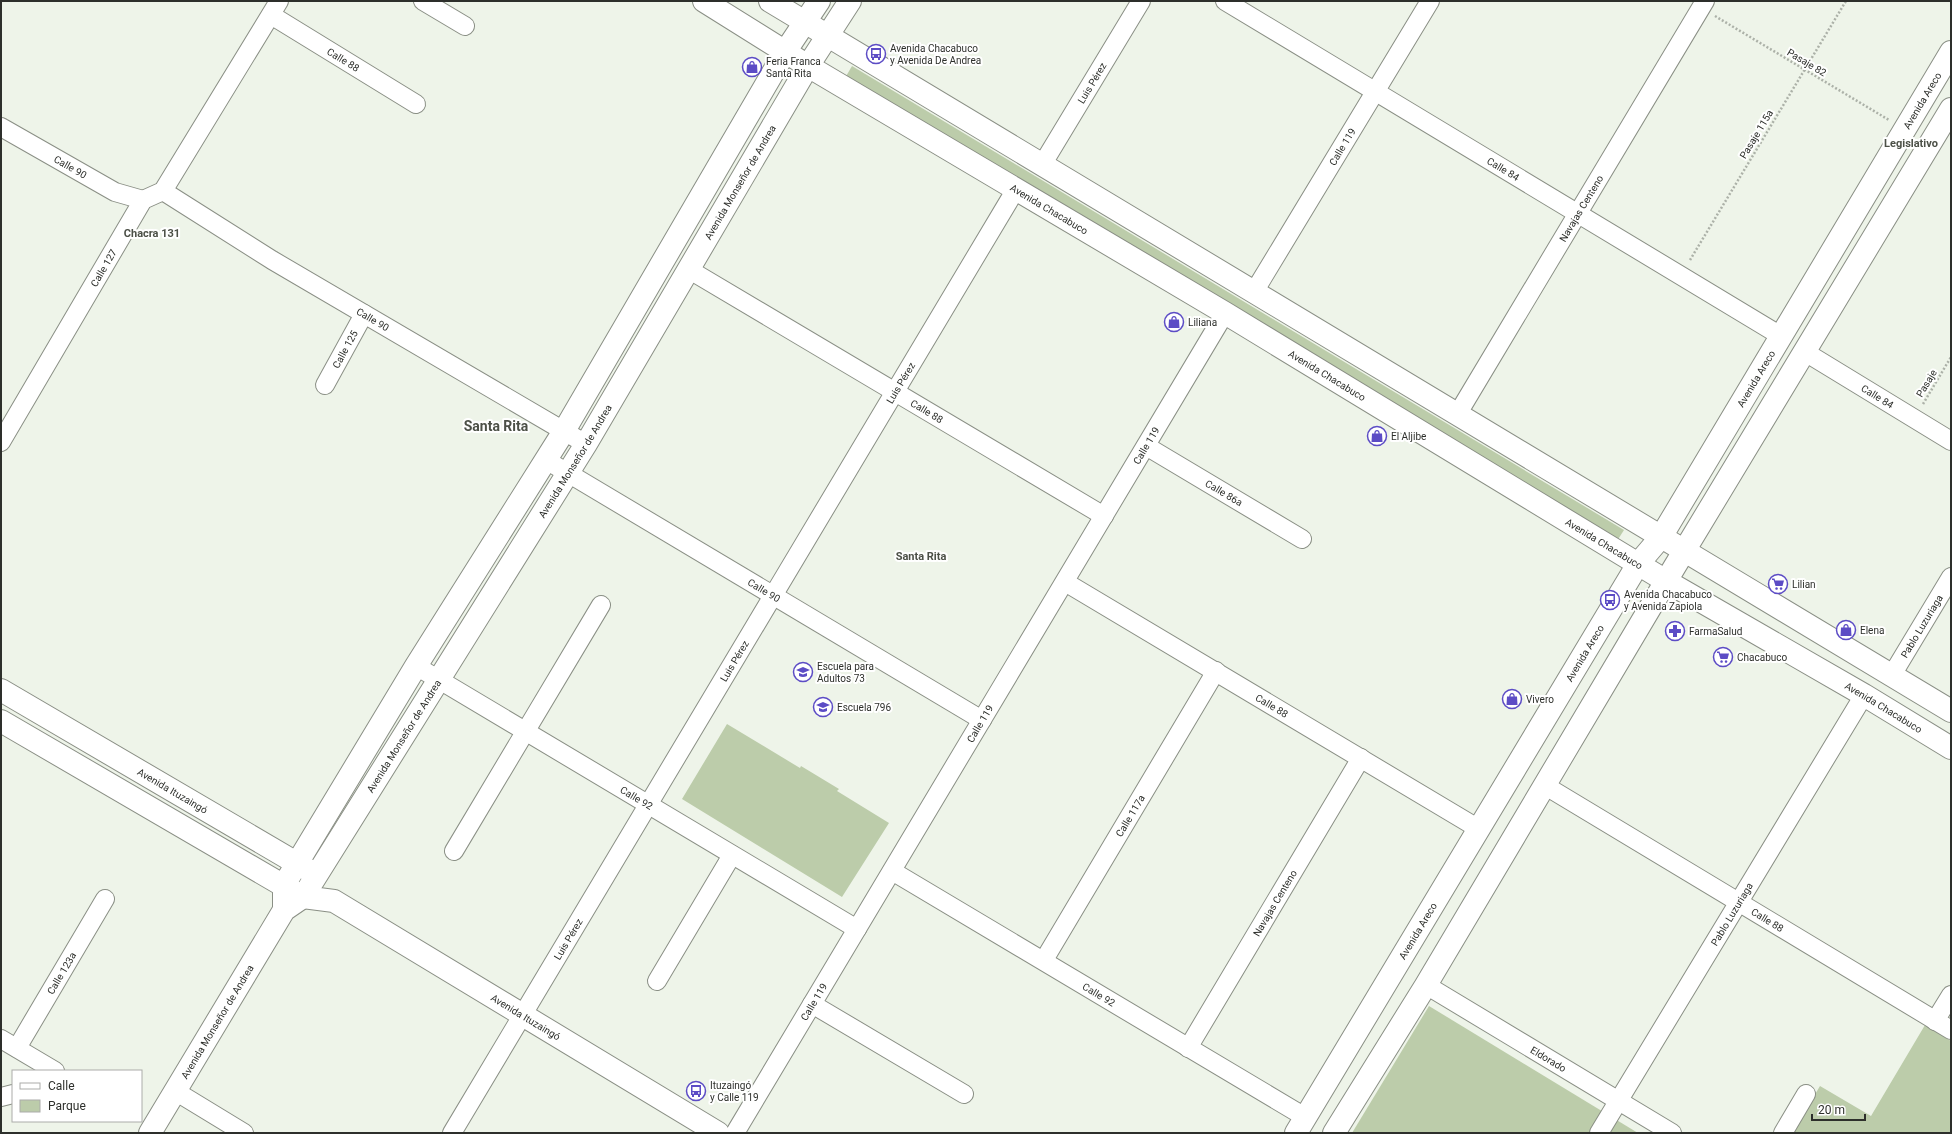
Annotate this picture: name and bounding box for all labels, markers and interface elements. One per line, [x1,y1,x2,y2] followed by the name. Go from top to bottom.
[865,43,887,65] bus stop icon: Avenida Chacabuco y Avenida De Andrea
[890,43,981,66] place label: Avenida Chacabuco y Avenida De Andrea
[325,46,362,74] street label: Calle 88
[1785,46,1829,79] street label: Pasaje 82
[741,56,763,78] shop icon: Feria Franca Santa Rita
[766,56,821,79] place label: Feria Franca Santa Rita
[1075,61,1109,106] street label: Luis Pérez
[1901,70,1944,131] street label: Avenida Areco
[1738,108,1775,161] street label: Pasaje 115a
[702,123,778,242] street label: Avenida Monseñor de Andrea
[1327,126,1358,167] street label: Calle 119
[1884,137,1938,150] district label: Legislativo
[52,153,89,181] street label: Calle 90
[1485,155,1522,183] street label: Calle 84
[1557,173,1606,244] street label: Navajas Centeno
[1008,182,1090,237] street label: Avenida Chacabuco
[124,227,180,240] district label: Chacra 131
[88,247,119,289] street label: Calle 127
[354,306,391,334] street label: Calle 90
[1163,311,1185,333] shop icon: Liliana
[1188,317,1217,328] place label: Liliana
[330,328,360,370] street label: Calle 125
[1286,348,1368,403] street label: Avenida Chacabuco
[1735,348,1777,409] street label: Avenida Areco
[884,360,917,405] street label: Luis Pérez
[1914,368,1939,399] street label: Pasaje
[1859,383,1896,411] street label: Calle 84
[909,397,945,425] street label: Calle 88
[536,403,614,520] street label: Avenida Monseñor de Andrea
[464,418,529,434] district label: Santa Rita
[1131,425,1162,466] street label: Calle 119
[1366,425,1388,447] shop icon: El Aljibe
[1391,431,1426,442] place label: El Aljibe
[1203,478,1244,508] street label: Calle 86a
[1563,516,1645,572] street label: Avenida Chacabuco
[896,550,946,563] district label: Santa Rita
[1767,573,1789,595] supermarket icon: Lilian
[746,577,782,605] street label: Calle 90
[1792,579,1816,590] place label: Lilian
[1599,589,1621,611] bus stop icon: Avenida Chacabuco y Avenida Zapiola
[1624,589,1712,612] place label: Avenida Chacabuco y Avenida Zapiola
[1899,593,1945,660] street label: Pablo Luzuriaga
[1835,619,1857,641] shop icon: Elena
[1664,620,1686,642] pharmacy icon: FarmaSalud
[1564,623,1606,684] street label: Avenida Areco
[1860,625,1884,636] place label: Elena
[1689,626,1742,637] place label: FarmaSalud
[718,639,751,684] street label: Luis Pérez
[1712,646,1734,668] supermarket icon: Chacabuco
[1737,652,1787,663] place label: Chacabuco
[792,661,814,683] school or university icon: Escuela para Adultos 73
[817,661,874,684] place label: Escuela para Adultos 73
[365,678,443,795] street label: Avenida Monseñor de Andrea
[1843,680,1924,735] street label: Avenida Chacabuco
[1501,688,1523,710] shop icon: Vivero
[1253,692,1290,720] street label: Calle 88
[1526,694,1554,705] place label: Vivero
[812,696,834,718] school or university icon: Escuela 796
[837,702,891,713] place label: Escuela 796
[965,703,995,744] street label: Calle 119
[136,766,210,816] street label: Avenida Ituzaingó
[618,784,655,812] street label: Calle 92
[1114,793,1147,839] street label: Calle 117a
[1251,868,1299,938] street label: Navajas Centeno
[1709,881,1755,948] street label: Pablo Luzuriaga
[1397,900,1439,961] street label: Avenida Areco
[1749,906,1786,934] street label: Calle 88
[552,917,585,962] street label: Luis Pérez
[45,950,78,996] street label: Calle 123a
[179,963,256,1081] street label: Avenida Monseñor de Andrea
[799,981,829,1023] street label: Calle 119
[1081,981,1117,1009] street label: Calle 92
[489,992,563,1043] street label: Avenida Ituzaingó
[1529,1044,1568,1074] street label: Eldorado
[12,1070,142,1122] legend
[48,1079,75,1093] text: Calle
[685,1080,707,1102] bus stop icon: Ituzaingó y Calle 119
[710,1080,759,1103] place label: Ituzaingó y Calle 119
[1812,1096,1865,1122] scale bar
[48,1099,86,1113] text: Parque
[1818,1103,1845,1117] text: 20 m

